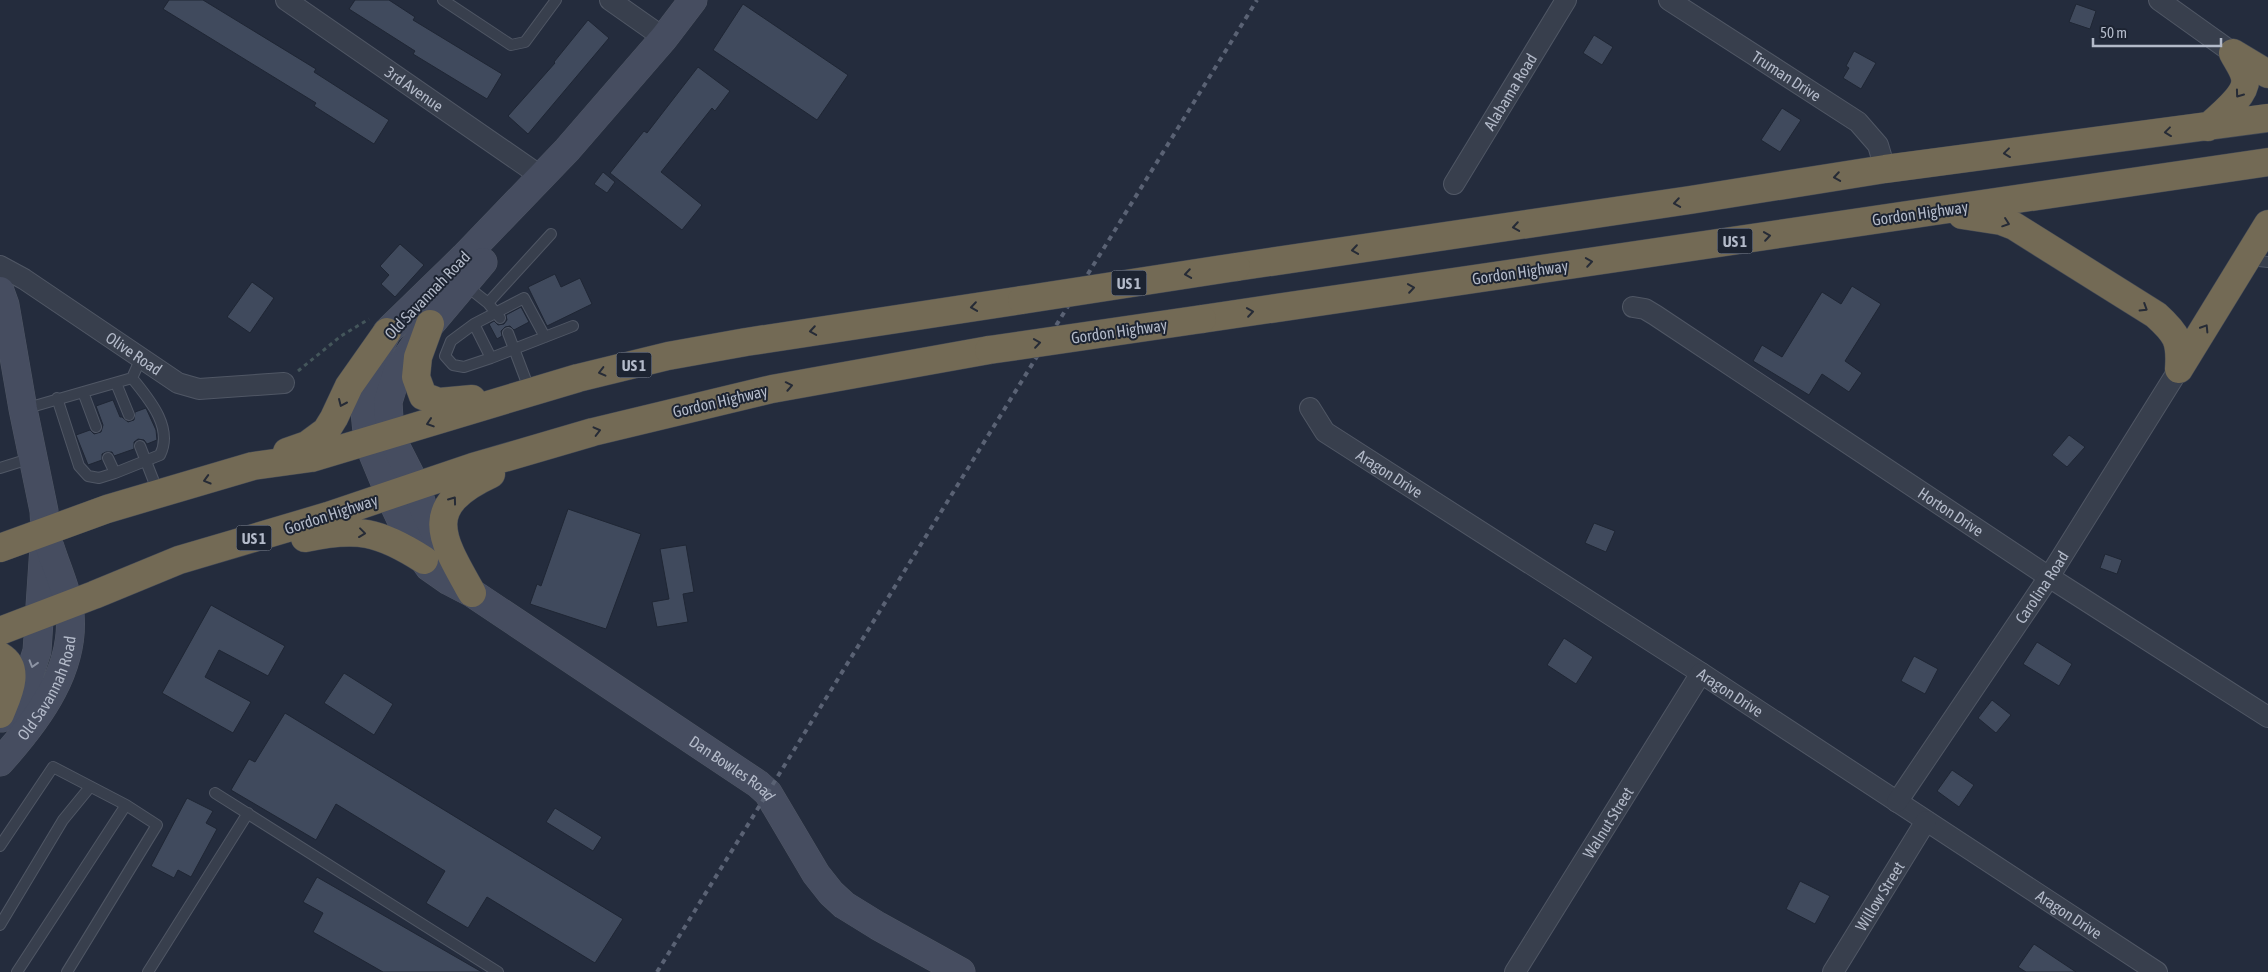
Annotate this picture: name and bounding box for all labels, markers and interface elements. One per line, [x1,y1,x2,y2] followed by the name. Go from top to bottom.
[2093,15,2220,47] scale bar
[2100,24,2127,41] text: 50 m
[1749,47,1825,105] street label: Truman Drive
[1480,50,1540,133] street label: Alabama Road
[382,62,447,115] street label: 3rd Avenue
[2236,88,2245,98] one-way arrow
[2164,126,2172,137] one-way arrow
[2002,147,2010,158] one-way arrow
[1833,171,1841,181] one-way arrow
[1672,197,1681,207] one-way arrow
[1871,197,1970,230] street label: Gordon Highway
[2001,217,2010,227] one-way arrow
[1512,221,1520,231] one-way arrow
[1718,228,1752,254] road number: US 1
[1764,231,1772,242] one-way arrow
[1351,244,1359,255] one-way arrow
[381,247,473,343] street label: Old Savannah Road
[1471,256,1570,289] street label: Gordon Highway
[1585,257,1593,268] one-way arrow
[1184,269,1192,279] one-way arrow
[1112,270,1146,296] road number: US 1
[1407,284,1415,294] one-way arrow
[969,301,978,311] one-way arrow
[2139,302,2148,311] one-way arrow
[1247,307,1255,318] one-way arrow
[1070,315,1169,348] street label: Gordon Highway
[2199,324,2208,333] one-way arrow
[809,325,817,336] one-way arrow
[103,328,165,379] street label: Olive Road
[1034,338,1042,349] one-way arrow
[616,352,652,378] road number: US 1
[599,367,607,377] one-way arrow
[671,381,770,422] street label: Gordon Highway
[784,381,793,392] one-way arrow
[337,398,348,407] one-way arrow
[426,417,434,427] one-way arrow
[592,426,601,437] one-way arrow
[1353,446,1426,501] street label: Aragon Drive
[203,474,211,484] one-way arrow
[1915,484,1987,540] street label: Horton Drive
[282,490,381,538] street label: Gordon Highway
[447,496,456,506] one-way arrow
[236,526,272,550] road number: US 1
[358,527,366,538] one-way arrow
[2011,548,2072,627] street label: Carolina Road
[14,635,79,744] street label: Old Savannah Road
[28,659,38,667] one-way arrow
[1694,664,1767,720] street label: Aragon Drive
[686,732,779,804] street label: Dan Bowles Road
[1579,783,1637,861] street label: Walnut Street
[1852,858,1908,934] street label: Willow Street
[2033,886,2105,942] street label: Aragon Drive

